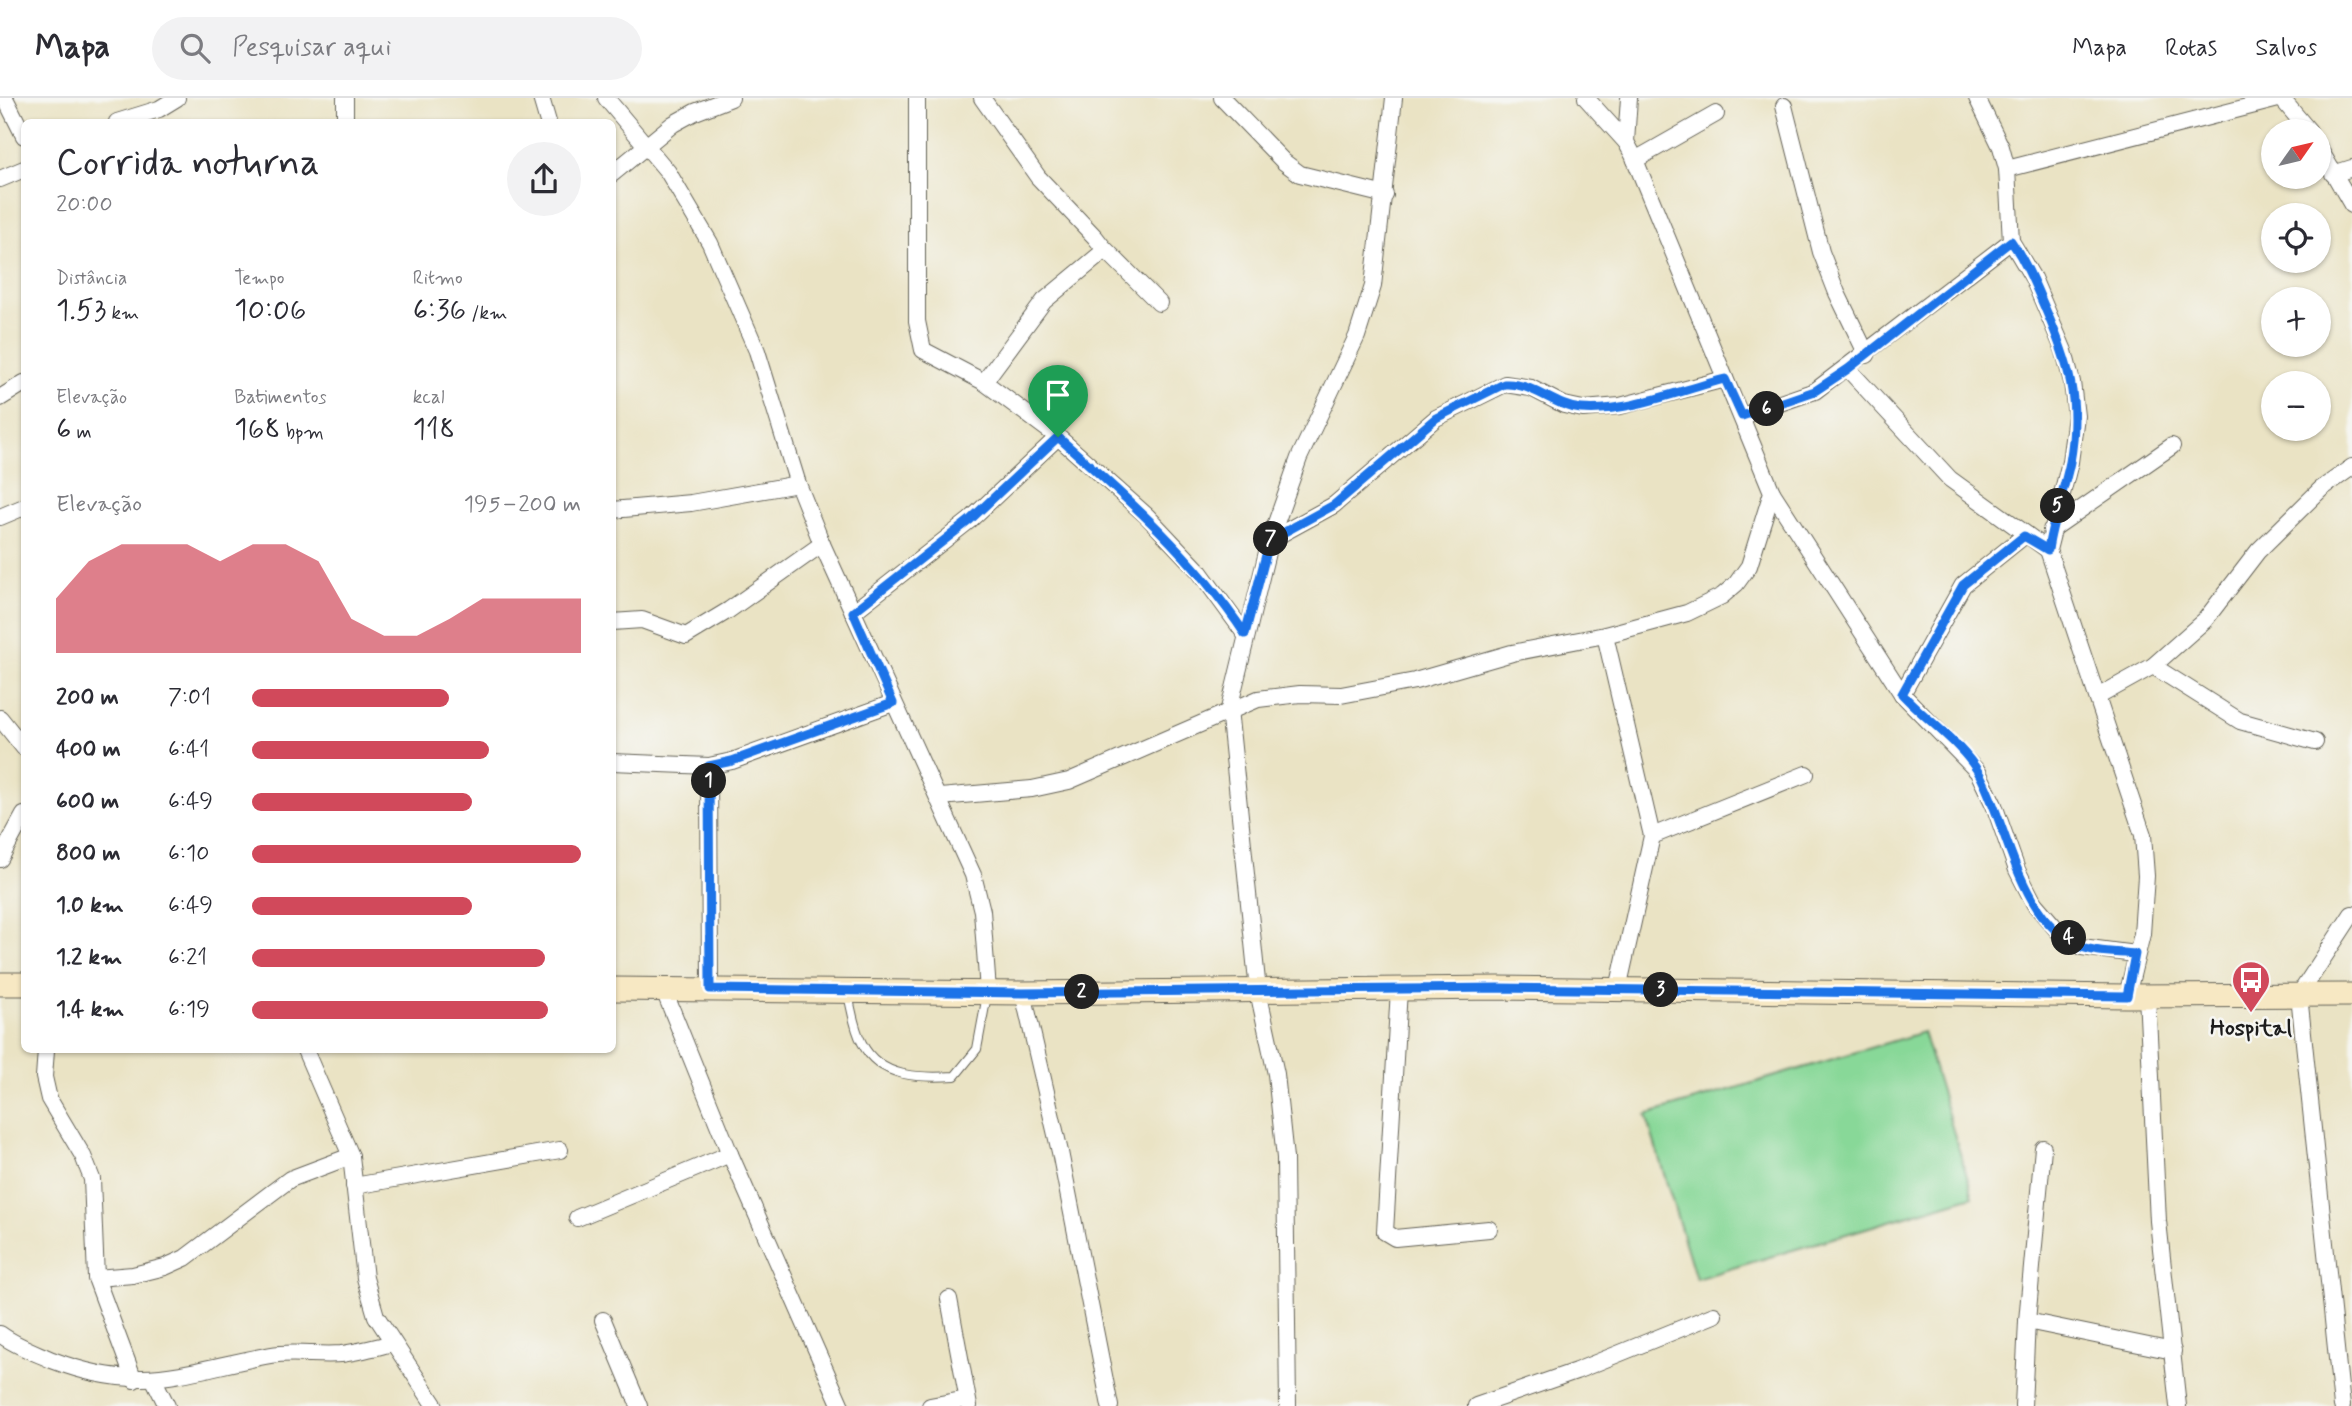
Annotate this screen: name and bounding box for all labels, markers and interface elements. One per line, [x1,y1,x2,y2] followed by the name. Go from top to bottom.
[152,17,642,80] search box
[35,26,110,70] text: Mapa
[176,29,214,67] icon: search
[232,31,391,65] text: Pesquisar aqui
[2072,33,2127,64] text: Mapa
[2165,33,2217,64] text: Rotas
[2255,33,2317,64] text: Salvos
[2261,119,2331,189] north arrow
[2261,119,2331,441] map controls
[56,139,320,188] text: Corrida noturna
[507,142,581,216] button: share
[56,190,113,220] text: 20:00
[2261,203,2331,273] button: locate
[56,266,127,291] text: Distância
[234,266,285,291] text: Tempo
[413,266,463,291] text: Ritmo
[2261,287,2331,357] button: +
[56,291,106,330] text: 1.53
[234,291,306,330] text: 10:06
[413,291,466,330] text: 6:36
[106,301,139,326] text: km
[466,301,507,326] text: /km
[1028,365,1088,437] pin
[2261,371,2331,441] button: −
[1039,376,1077,414] icon: arrive
[56,385,127,410] text: Elevação
[234,385,327,410] text: Batimentos
[413,385,445,410] text: kcal
[1750,392,1784,426] pin: 6
[1762,396,1771,421] text: 6
[56,410,71,449] text: 6
[234,410,281,449] text: 168
[413,410,455,449] text: 118
[71,420,92,445] text: m
[281,420,324,445] text: bpm
[2040,488,2076,524] pin: 5
[56,490,142,520] text: Elevação
[464,490,581,520] text: 195–200 m
[2052,493,2063,518] text: 5
[1254,522,1288,556] pin: 7
[1265,526,1276,551] text: 7
[56,683,119,713] text: 200 m
[168,683,211,713] text: 7:01
[56,735,121,765] text: 400 m
[168,735,209,765] text: 6:41
[692,764,726,798] pin: 1
[704,768,713,793] text: 1
[56,787,119,817] text: 600 m
[168,787,213,817] text: 6:49
[56,839,120,869] text: 800 m
[168,839,209,869] text: 6:10
[56,891,124,921] text: 1.0 km
[168,891,213,921] text: 6:49
[2052,920,2086,956] pin: 4
[2063,925,2074,950] text: 4
[56,943,122,973] text: 1.2 km
[168,943,207,973] text: 6:21
[2230,959,2272,1014] bus stop icon: Hospital
[1644,972,1678,1008] pin: 3
[1064,974,1100,1010] pin: 2
[1656,977,1665,1002] text: 3
[1077,979,1086,1004] text: 2
[56,995,124,1025] text: 1.4 km
[168,995,210,1025] text: 6:19
[2210,1014,2292,1044] place label: Hospital

